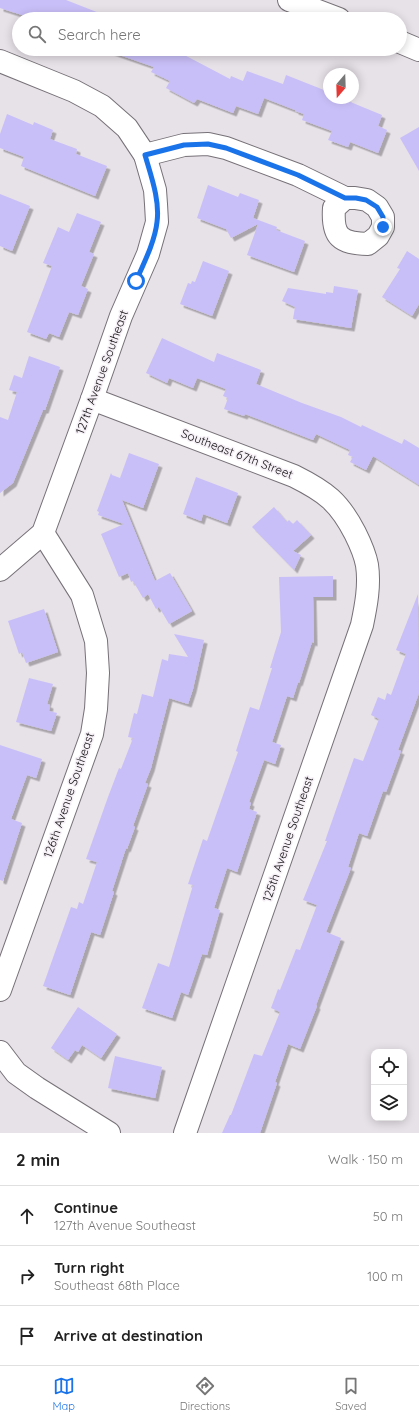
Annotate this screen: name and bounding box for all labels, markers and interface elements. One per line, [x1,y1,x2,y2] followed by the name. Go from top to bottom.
[12,12,407,56] search box
[26,23,48,45] icon: search
[58,25,141,44] text: Search here
[323,68,359,104] north arrow
[374,218,392,236] route end
[127,272,145,290] route start
[72,308,131,436] street label: 127th Avenue Southeast
[179,425,295,482] street label: Southeast 67th Street
[40,730,97,859] street label: 126th Avenue Southeast
[259,774,316,903] street label: 125th Avenue Southeast
[371,1049,407,1121] map controls
[371,1049,407,1085] button: locate
[371,1085,407,1121] button: layers
[16,1149,60,1170] text: 2 min
[328,1151,403,1167] text: Walk · 150 m
[54,1198,118,1217] text: Continue
[16,1205,38,1227] icon: ahead
[373,1208,403,1224] text: 50 m
[54,1217,196,1233] text: 127th Avenue Southeast
[54,1258,125,1277] text: Turn right
[16,1265,38,1287] icon: right
[367,1268,403,1284] text: 100 m
[54,1277,180,1293] text: Southeast 68th Place
[16,1325,38,1347] icon: arrive
[54,1326,203,1345] text: Arrive at destination
[52,1375,75,1413] tab: Map
[180,1375,230,1413] tab: Directions
[335,1375,367,1413] tab: Saved

